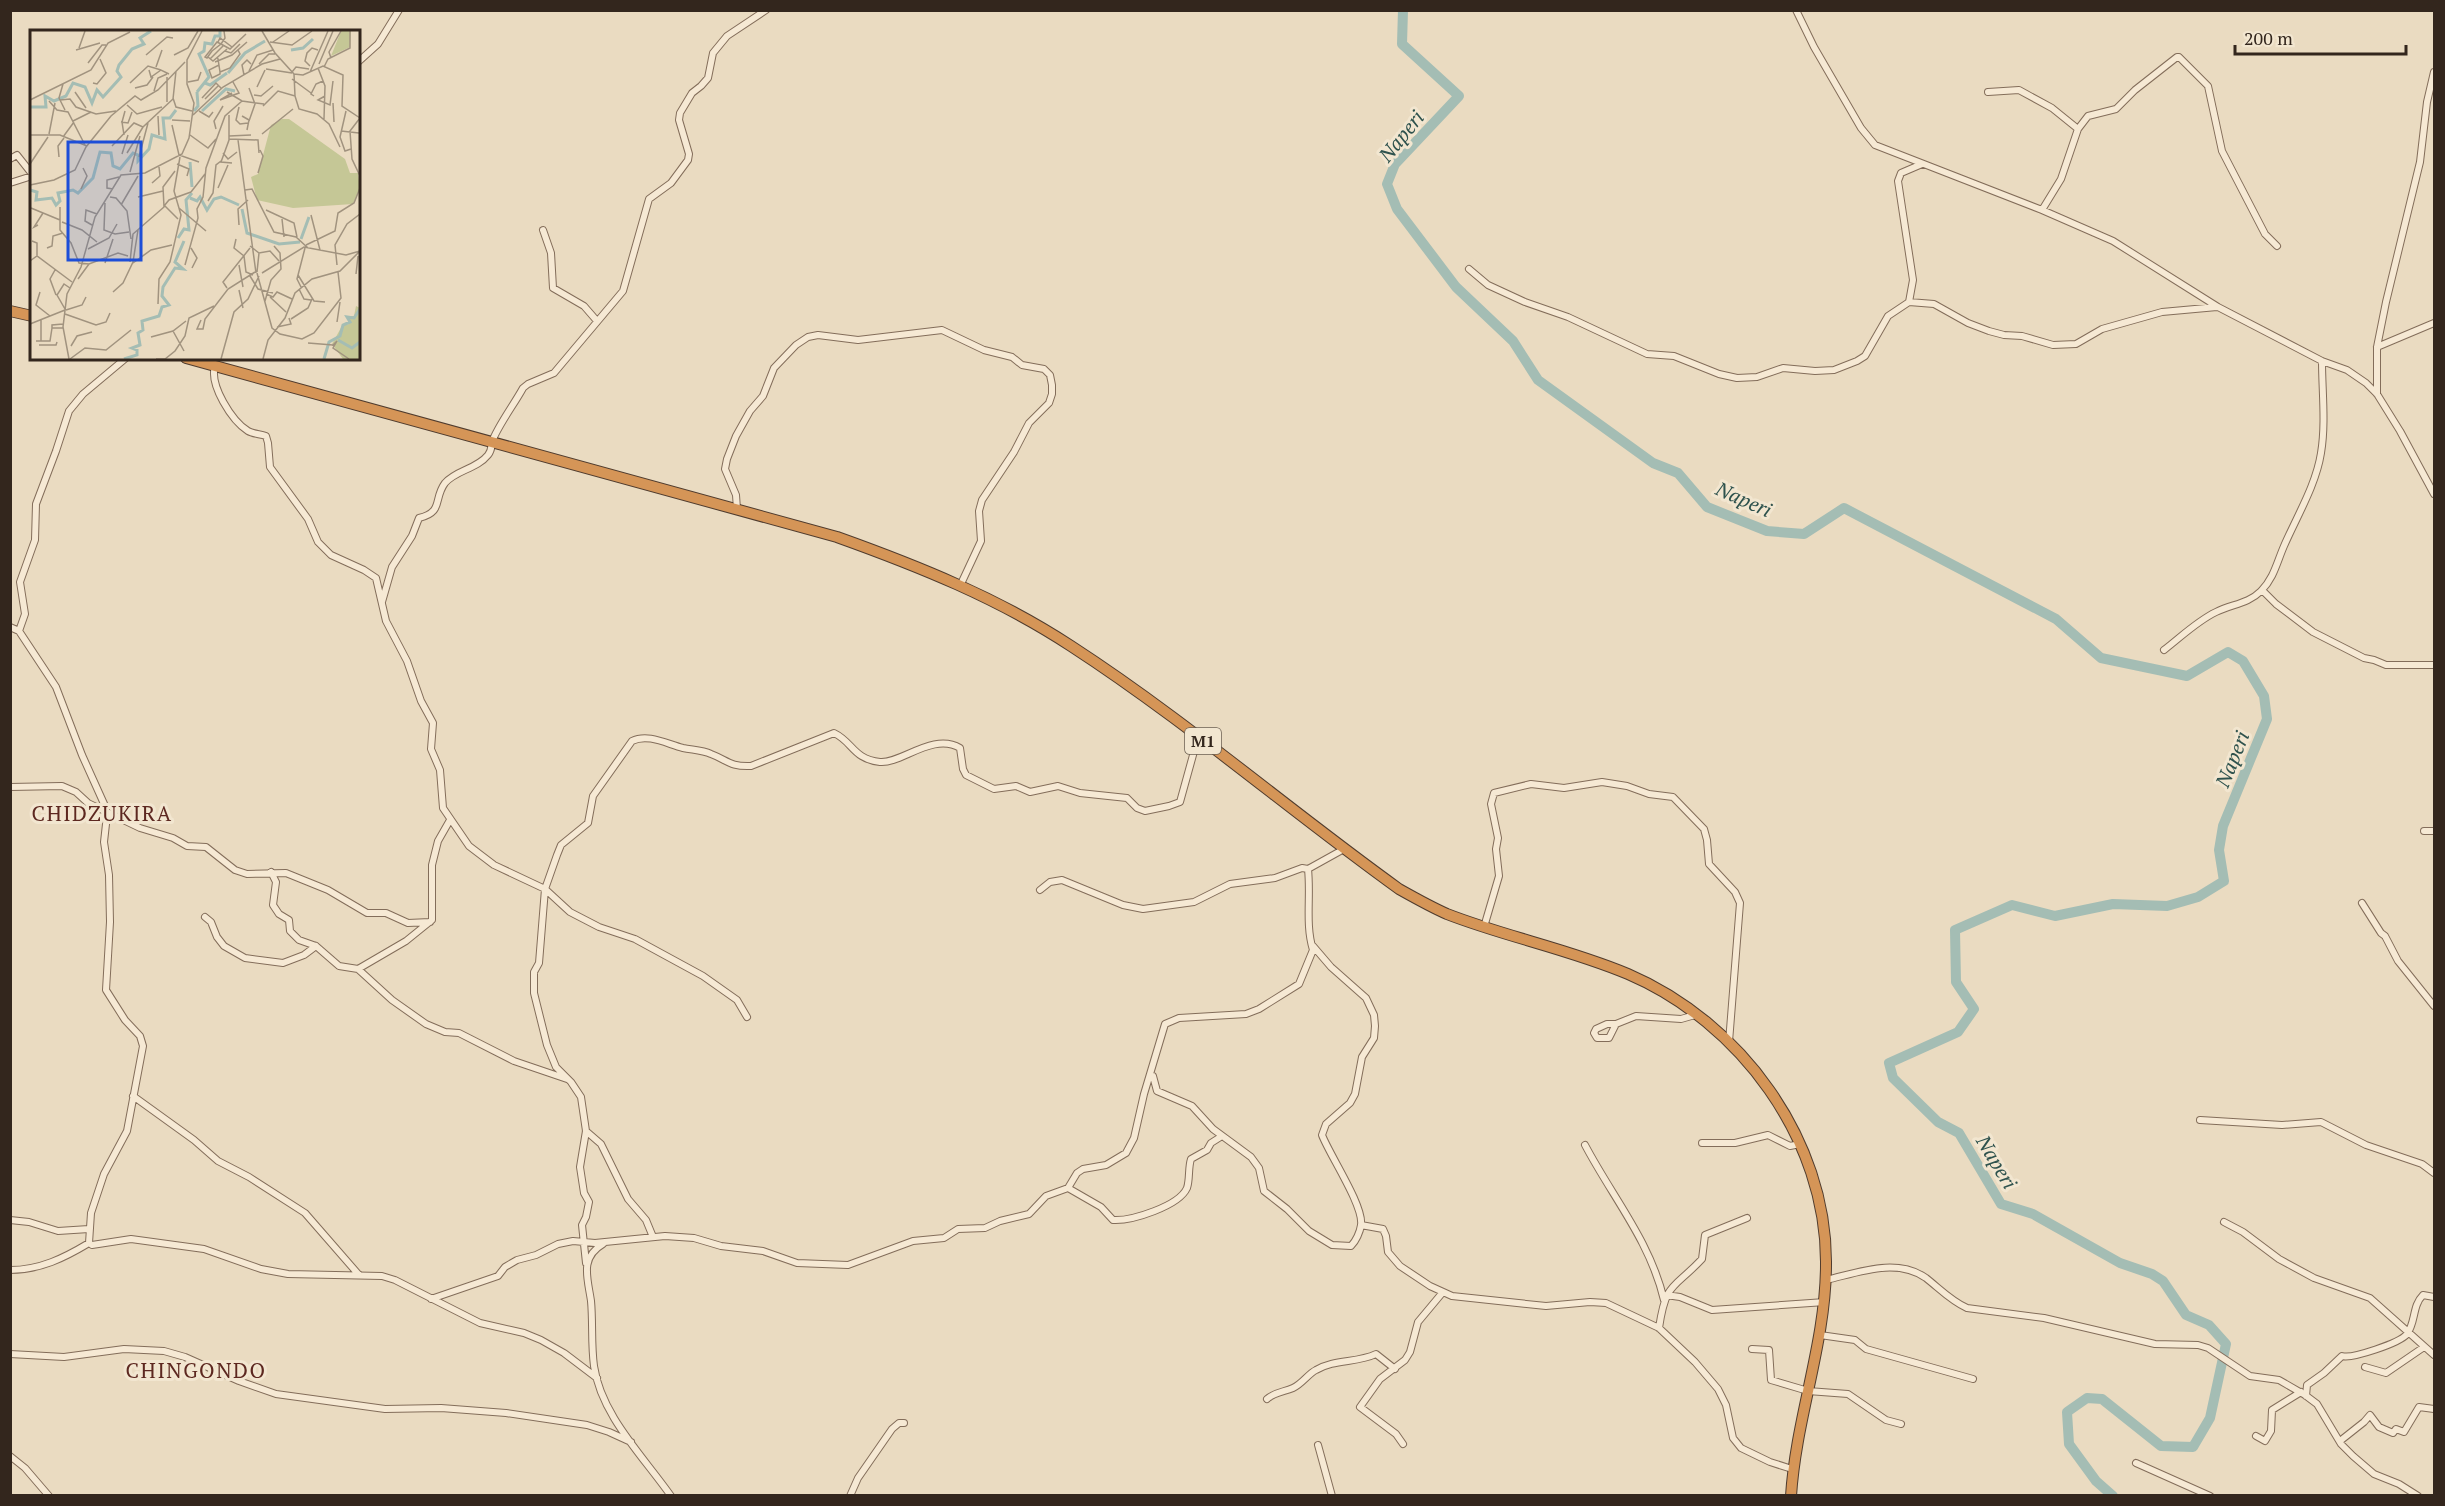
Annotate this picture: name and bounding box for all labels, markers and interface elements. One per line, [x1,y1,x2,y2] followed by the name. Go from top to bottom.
[2235,18,2406,56] scale bar
[2244,26,2293,50] text: 200 m
[30,30,360,360] inset map
[1372,104,1430,168] water label: Naperi
[1711,474,1777,523] water label: Naperi
[2208,726,2256,792] water label: Naperi
[1185,728,1221,754] road number: M1
[31,799,173,827] district label: CHIDZUKIRA
[1970,1129,2024,1194] water label: Naperi
[126,1356,266,1384] district label: CHINGONDO

